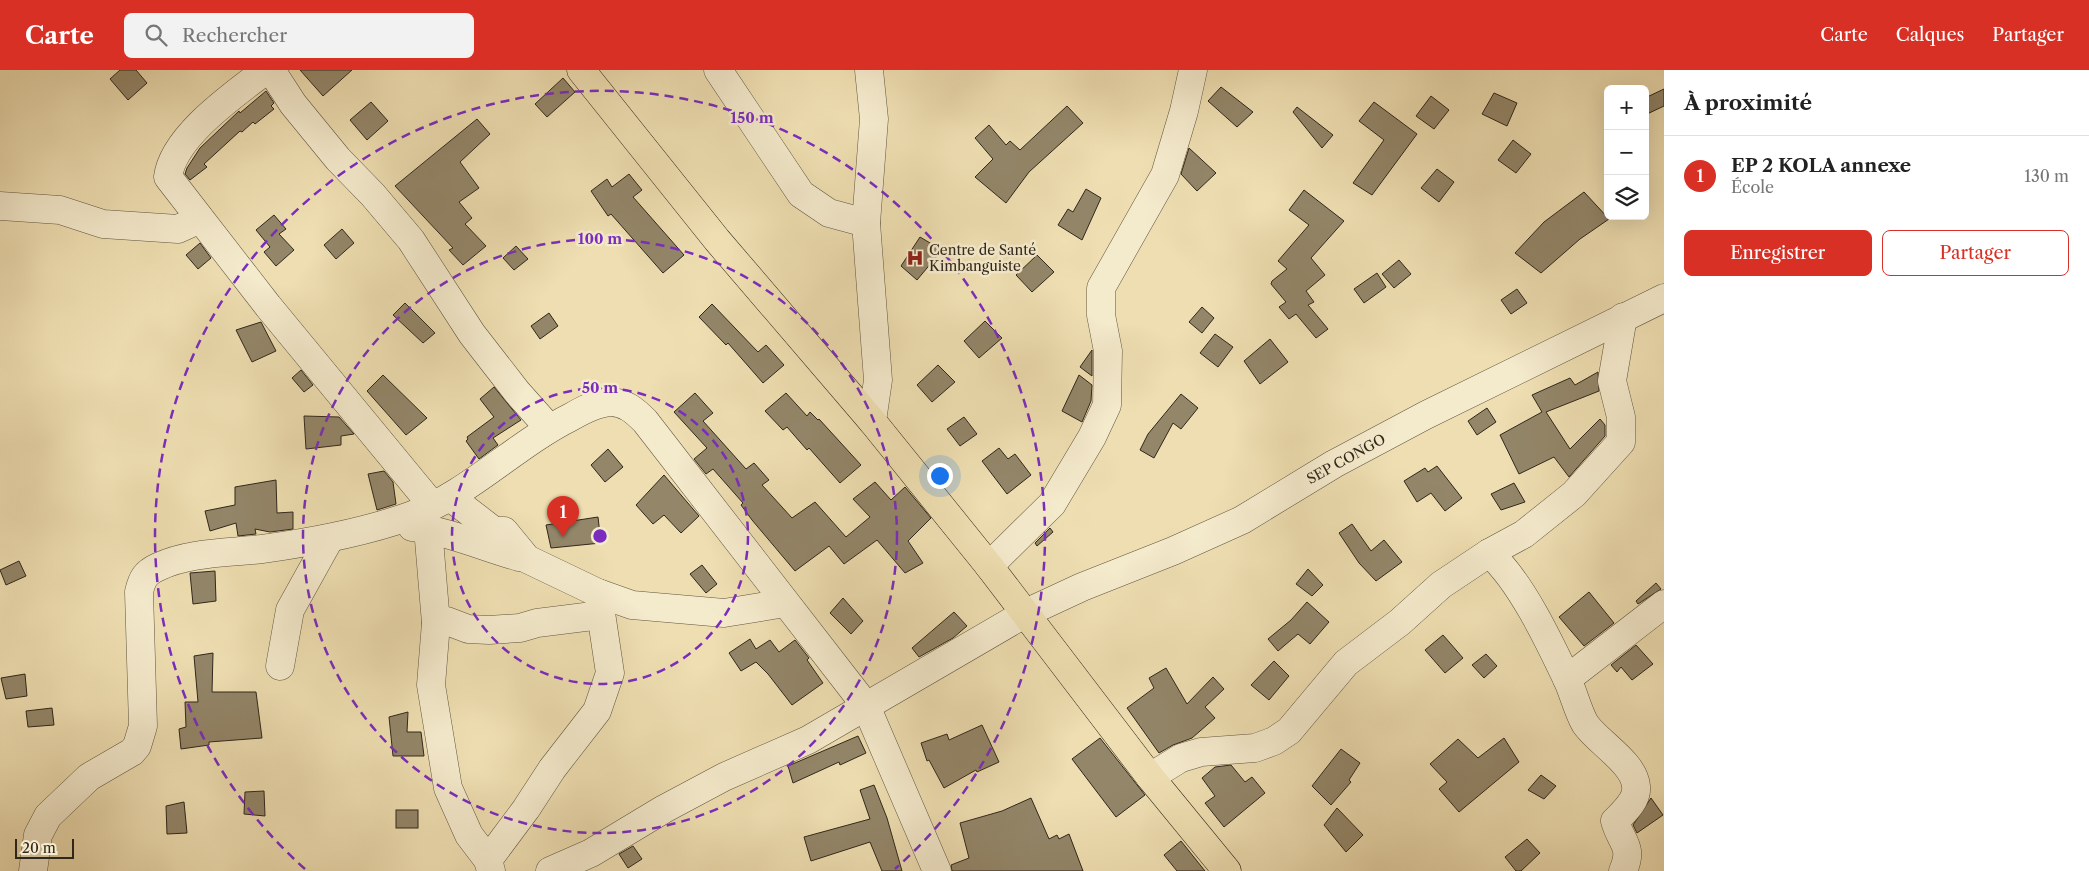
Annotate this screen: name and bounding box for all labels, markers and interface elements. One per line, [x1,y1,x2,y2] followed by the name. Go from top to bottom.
[124,13,474,58] search box
[25,21,94,50] text: Carte
[142,21,170,49] icon: search
[182,24,287,47] text: Rechercher
[1820,24,1868,46] text: Carte
[1896,24,1964,46] text: Calques
[1992,24,2064,46] text: Partager
[1604,85,1649,220] map controls
[1604,85,1649,130] button: +
[1684,90,1812,115] text: À proximité
[730,108,774,127] text: 150 m
[1604,130,1649,175] button: −
[1731,154,1911,177] text: EP 2 KOLA annexe
[1696,166,1704,186] text: 1
[2024,166,2069,186] text: 130 m
[1604,175,1649,220] button: layers
[1731,177,1774,197] text: École
[578,229,622,248] text: 100 m
[1684,230,1872,276] button: Enregistrer
[1882,230,2069,276] button: Partager
[929,241,1036,275] place label: Centre de Santé Kimbanguiste
[905,248,925,268] hospital icon: Centre de Santé Kimbanguiste
[582,378,618,397] text: 50 m
[1303,430,1389,488] street label: SEP CONGO
[927,463,953,489] your location
[547,496,579,537] pin: 1
[591,527,609,545] centre of rings
[15,836,74,859] scale bar
[22,839,56,857] text: 20 m

